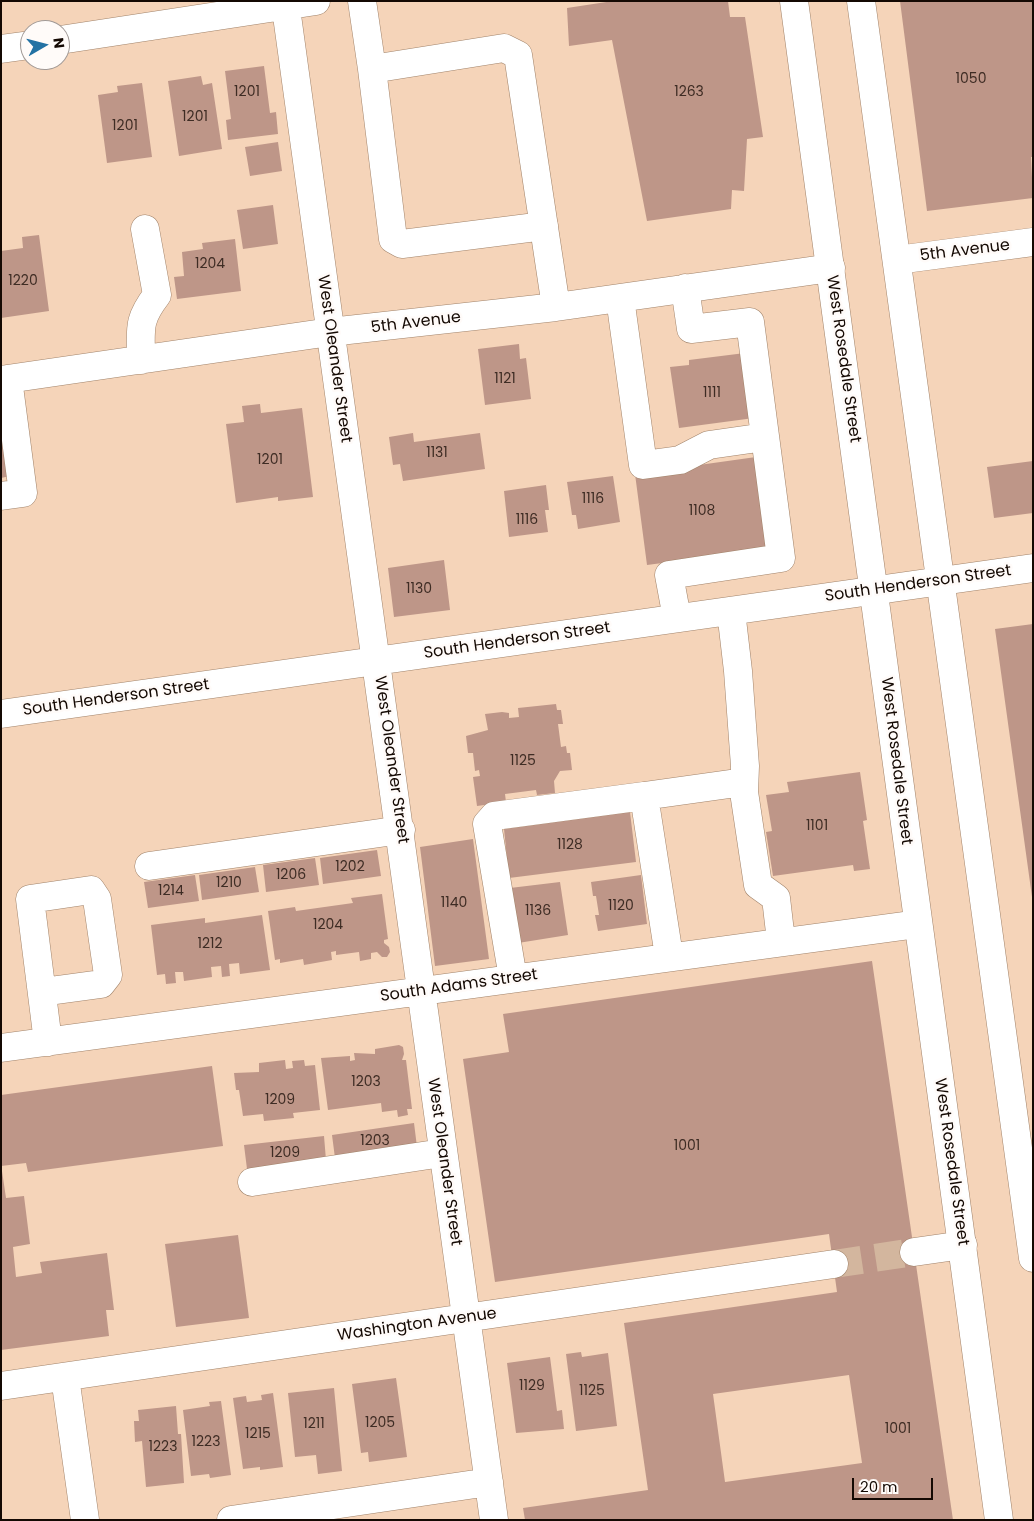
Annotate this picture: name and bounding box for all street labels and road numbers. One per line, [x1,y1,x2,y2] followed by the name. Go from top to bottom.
[919,236,1011,266] street label: 5th Avenue
[313,274,355,444] street label: West Oleander Street
[822,274,864,444] street label: West Rosedale Street
[370,308,462,338] street label: 5th Avenue
[824,561,1012,607] street label: South Henderson Street
[423,618,611,664] street label: South Henderson Street
[22,675,210,721] street label: South Henderson Street
[370,675,412,845] street label: West Oleander Street
[876,676,916,846] street label: West Rosedale Street
[379,965,539,1007] street label: South Adams Street
[423,1077,465,1247] street label: West Oleander Street
[930,1077,972,1247] street label: West Rosedale Street
[336,1304,498,1346] street label: Washington Avenue

